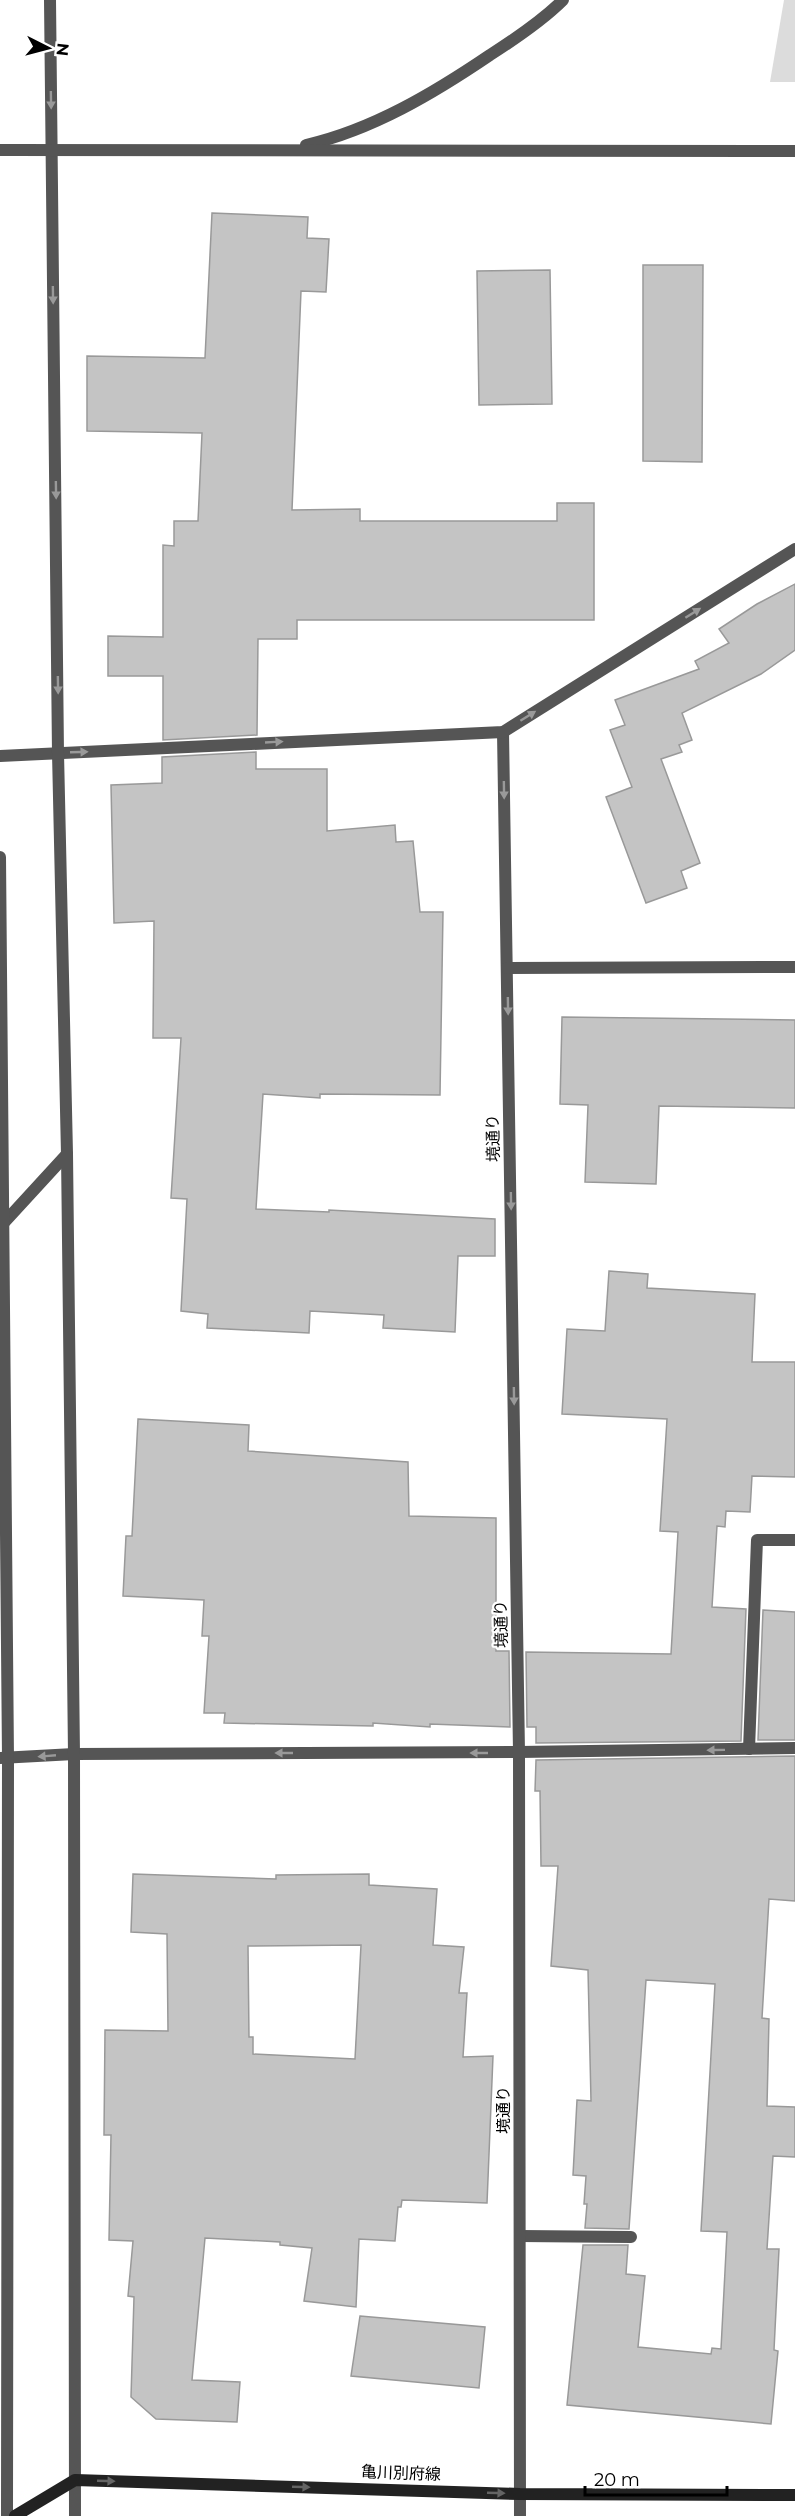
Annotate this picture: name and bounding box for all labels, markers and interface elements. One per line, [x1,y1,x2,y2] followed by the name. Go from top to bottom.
[18,18,78,78] north arrow
[52,42,73,57] text: N
[46,91,56,110] one-way arrow
[48,286,58,305] one-way arrow
[51,481,60,500] one-way arrow
[685,607,701,618] one-way arrow
[53,676,63,695] one-way arrow
[519,711,536,722] one-way arrow
[265,738,284,747] one-way arrow
[70,747,89,756] one-way arrow
[500,781,509,800] one-way arrow
[503,997,513,1016] one-way arrow
[483,1114,503,1162] street label: 境通り
[506,1192,516,1211] one-way arrow
[509,1387,518,1406] one-way arrow
[491,1600,511,1648] street label: 境通り
[706,1745,725,1755] one-way arrow
[274,1748,293,1758] one-way arrow
[469,1748,488,1758] one-way arrow
[37,1751,56,1761] one-way arrow
[494,2086,513,2134] street label: 境通り
[585,2459,728,2497] scale bar
[361,2462,441,2484] street label: 亀川別府線
[594,2469,640,2491] text: 20 m
[96,2476,115,2485] one-way arrow
[291,2482,310,2491] one-way arrow
[486,2488,505,2498] one-way arrow

